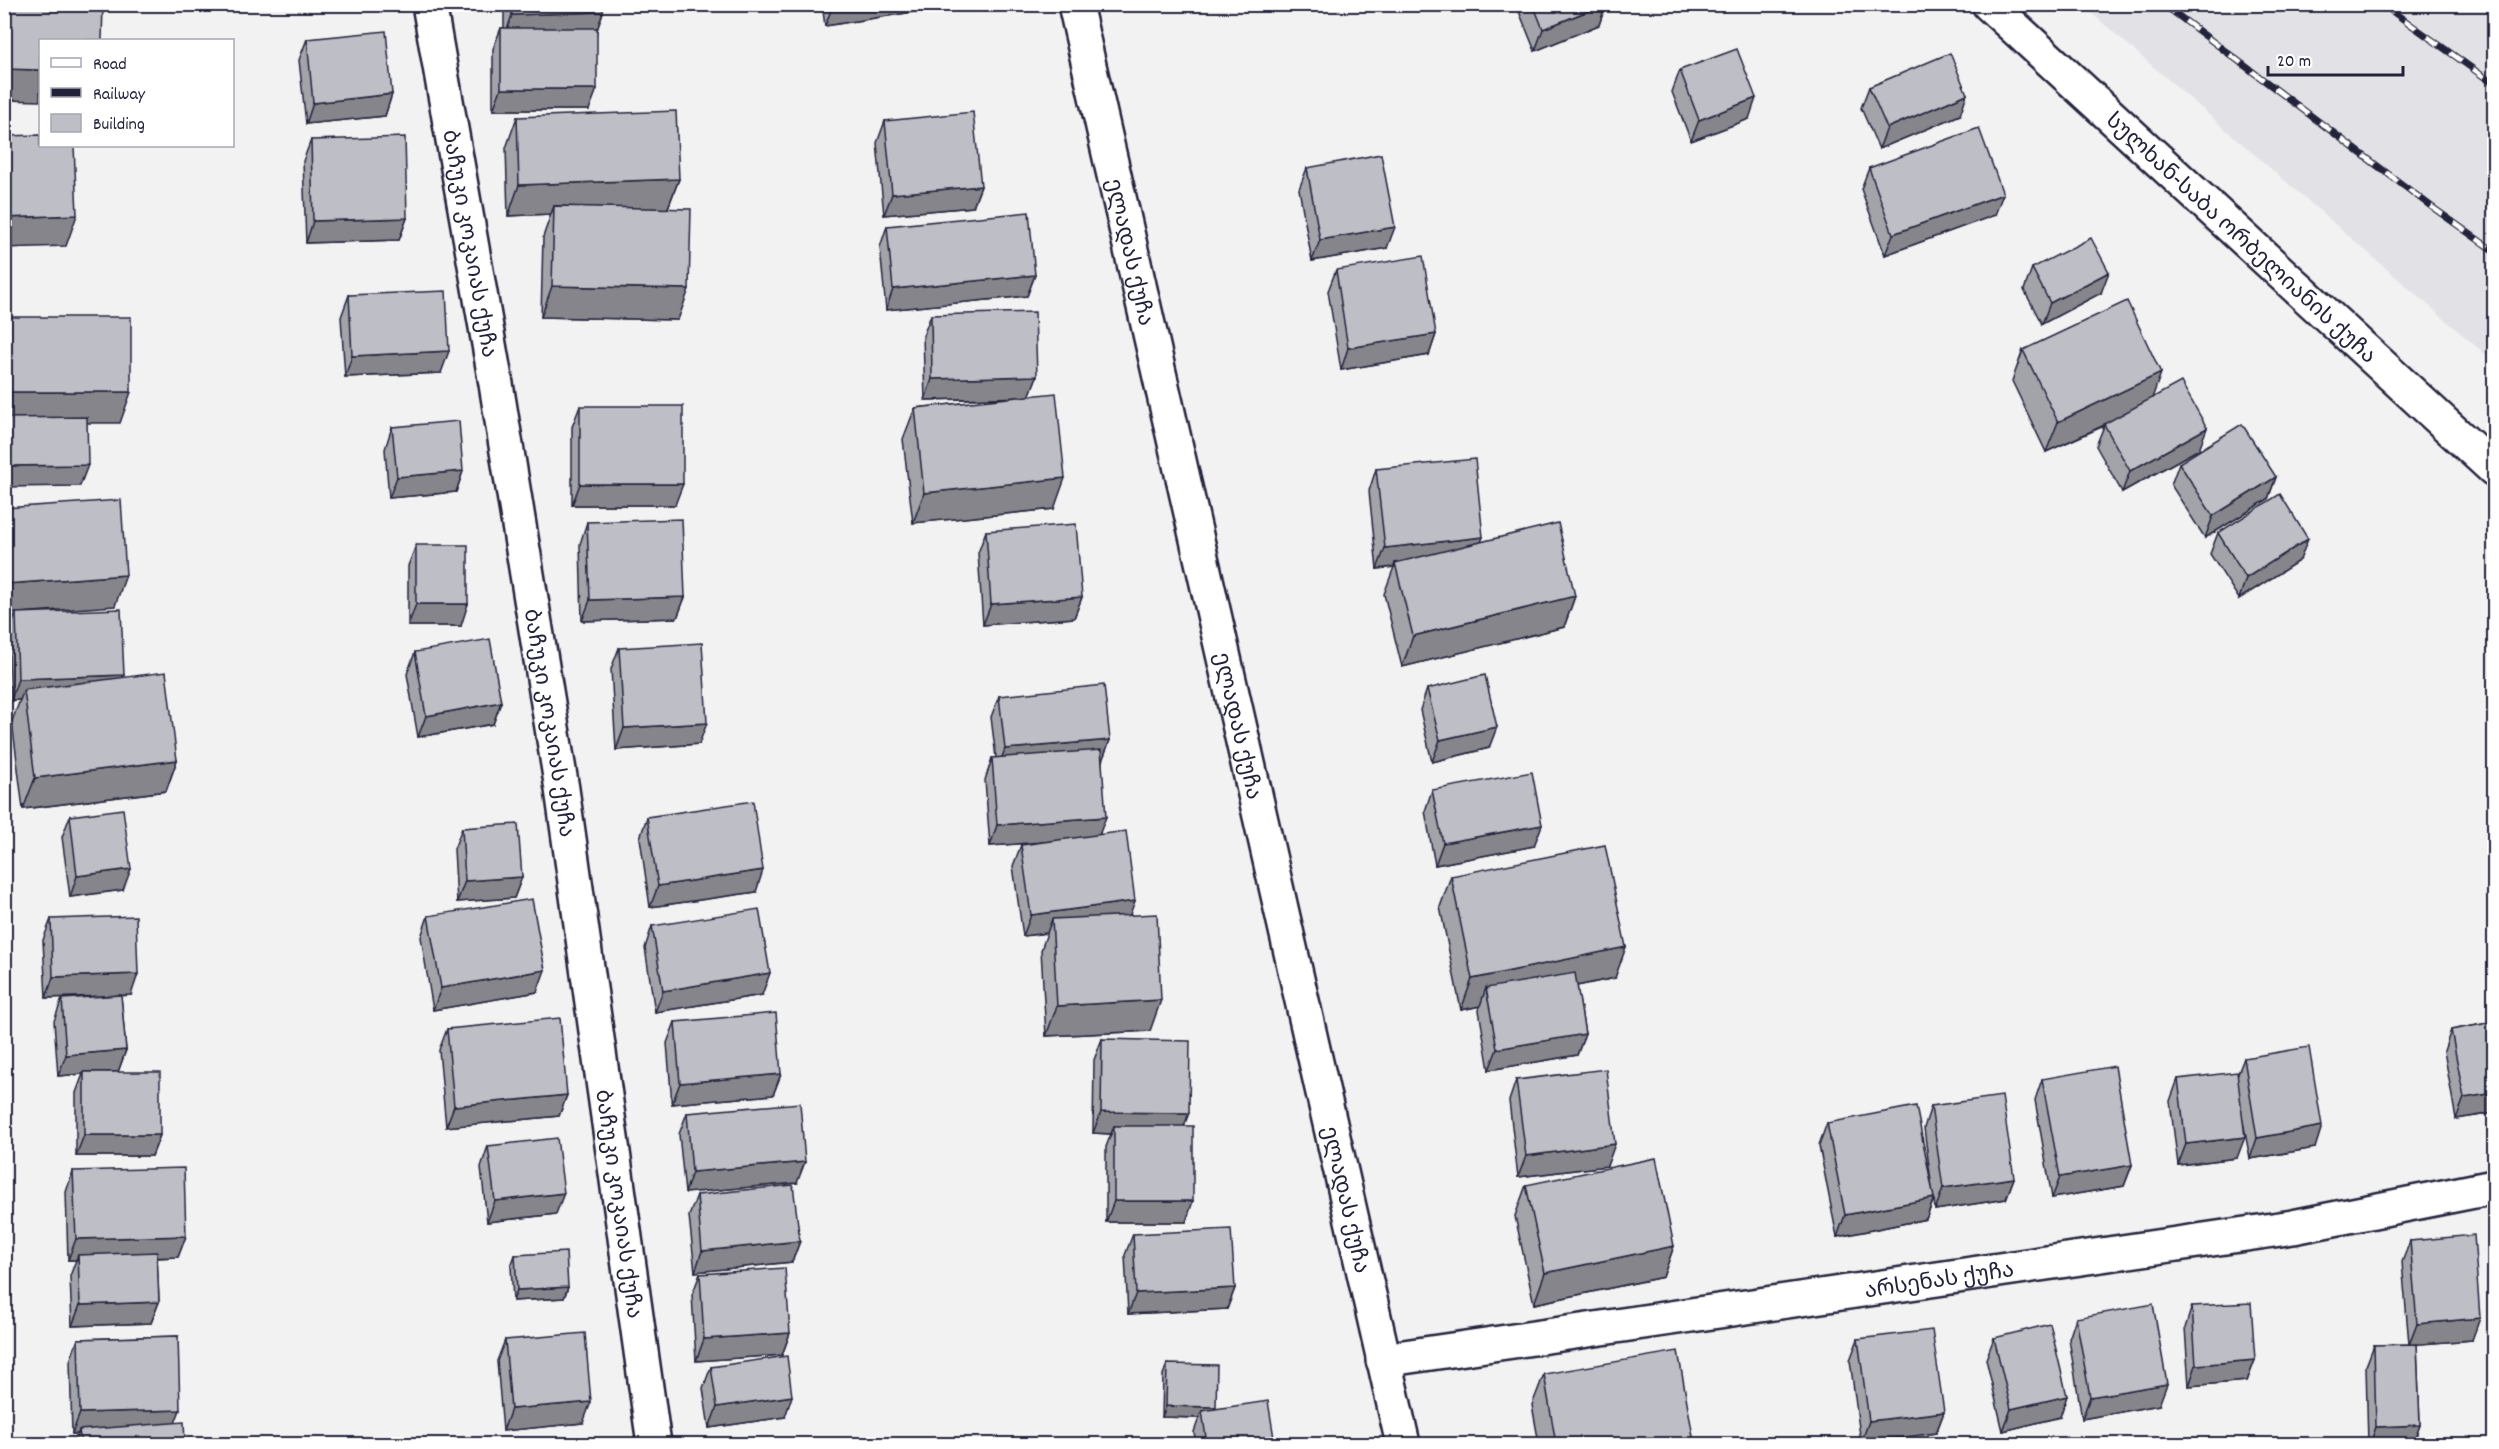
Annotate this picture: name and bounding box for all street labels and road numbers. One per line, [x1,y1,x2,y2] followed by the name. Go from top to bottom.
[2097,107,2382,372] street label: სულხან-საბა ორბელიანის ქუჩა
[432,127,503,360] street label: ბაჩუკი კოკაიას ქუჩა
[1096,176,1160,329] street label: ელადას ქუჩა
[514,607,581,840] street label: ბაჩუკი კოკაიას ქუჩა
[1204,650,1268,803] street label: ელადას ქუჩა
[585,1088,648,1321] street label: ბაჩუკი კოკაიას ქუჩა
[1312,1123,1376,1277] street label: ელადას ქუჩა
[1863,1256,2016,1308] street label: არსენას ქუჩა

